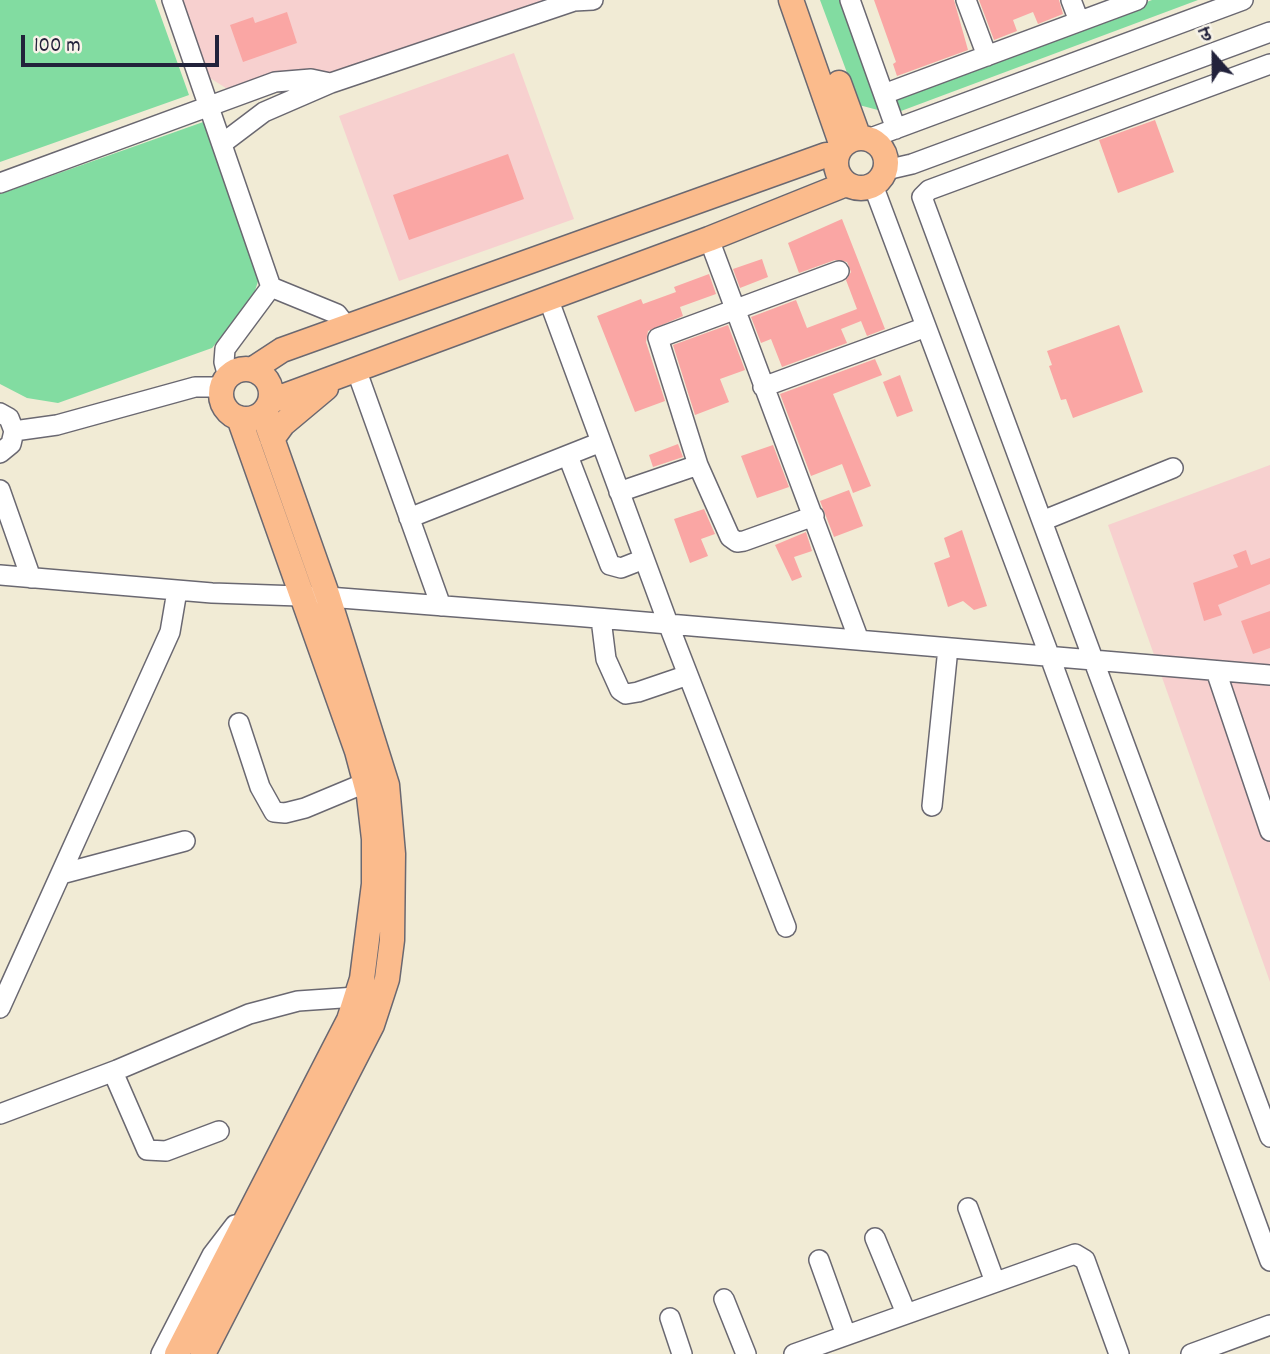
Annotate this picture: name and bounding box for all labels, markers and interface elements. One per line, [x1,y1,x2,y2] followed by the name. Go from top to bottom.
[24,21,222,65] scale bar
[1179,21,1249,91] north arrow
[1196,21,1216,50] text: उ
[34,32,81,62] text: 100 m

